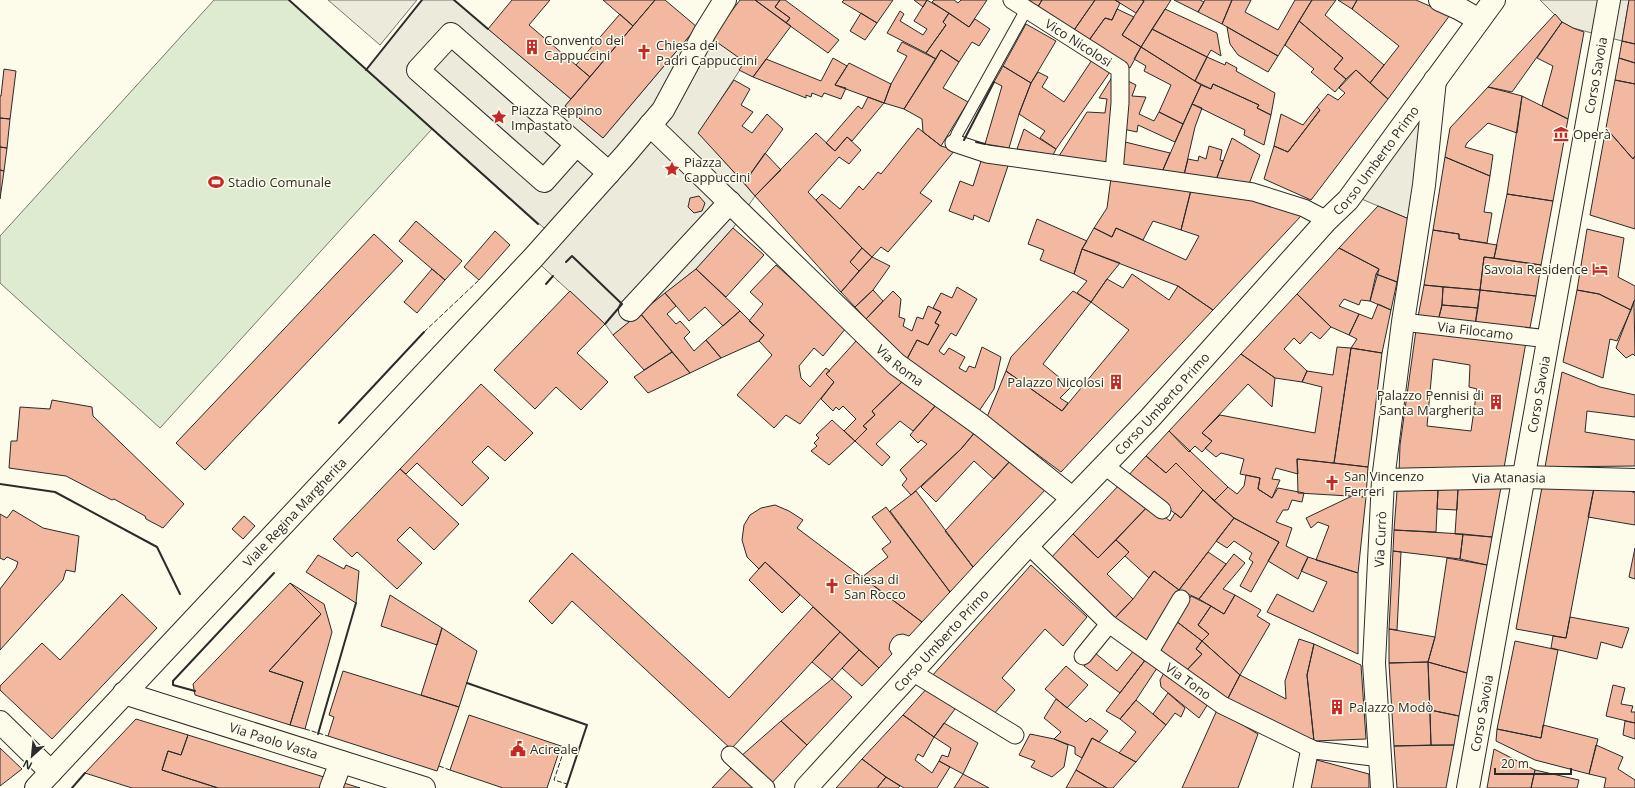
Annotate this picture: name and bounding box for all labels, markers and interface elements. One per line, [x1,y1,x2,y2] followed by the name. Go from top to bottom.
[1042,14,1116,71] street label: Vico Nicolosi
[544,31,624,64] place label: Convento dei Cappuccini
[1580,35,1611,115] street label: Corso Savoia
[656,36,757,69] place label: Chiesa dei Padri Cappuccini
[523,38,541,56] building icon: Convento dei Cappuccini
[635,43,653,61] church icon: Chiesa dei Padri Cappuccini
[511,101,602,134] place label: Piazza Peppino Impastato
[1328,102,1423,219] street label: Corso Umberto Primo
[490,108,508,126] place icon: Piazza Peppino Impastato
[1552,125,1570,143] museum icon: Operà
[1573,125,1611,143] place label: Operà
[684,153,750,186] place label: Piazza Cappuccini
[663,160,681,178] place icon: Piazza Cappuccini
[207,173,225,191] sports icon: Stadio Comunale
[228,173,331,191] place label: Stadio Comunale
[1484,260,1588,278] place label: Savoia Residence
[1591,260,1609,278] hotel icon: Savoia Residence
[1437,317,1515,344] street label: Via Filocamo
[872,341,928,390] street label: Via Roma
[1110,348,1214,459] street label: Corso Umberto Primo
[1523,354,1554,434] street label: Corso Savoia
[1007,373,1104,391] place label: Palazzo Nicolosi
[1107,373,1125,391] building icon: Palazzo Nicolosi
[1377,386,1484,419] place label: Palazzo Pennisi di Santa Margherita
[1487,393,1505,411] building icon: Palazzo Pennisi di Santa Margherita
[239,454,350,571] street label: Viale Regina Margherita
[1344,467,1424,500] place label: San Vincenzo Ferreri
[1472,468,1546,487] street label: Via Atanasia
[1323,474,1341,492] church icon: San Vincenzo Ferreri
[1370,511,1390,568] street label: Via Currò
[844,570,906,603] place label: Chiesa di San Rocco
[823,577,841,595] church icon: Chiesa di San Rocco
[889,585,993,696] street label: Corso Umberto Primo
[1162,658,1215,704] street label: Via Tono
[1466,673,1497,753] street label: Corso Savoia
[1328,698,1346,716] building icon: Palazzo Modò
[1349,698,1433,716] place label: Palazzo Modò
[227,718,320,763] street label: Via Paolo Vasta
[12,736,52,776] north arrow
[509,740,527,758] public building icon: Acireale
[530,740,578,758] place label: Acireale
[1495,750,1571,776] scale bar
[1501,755,1529,772] text: 20 m
[20,757,35,774] text: N

